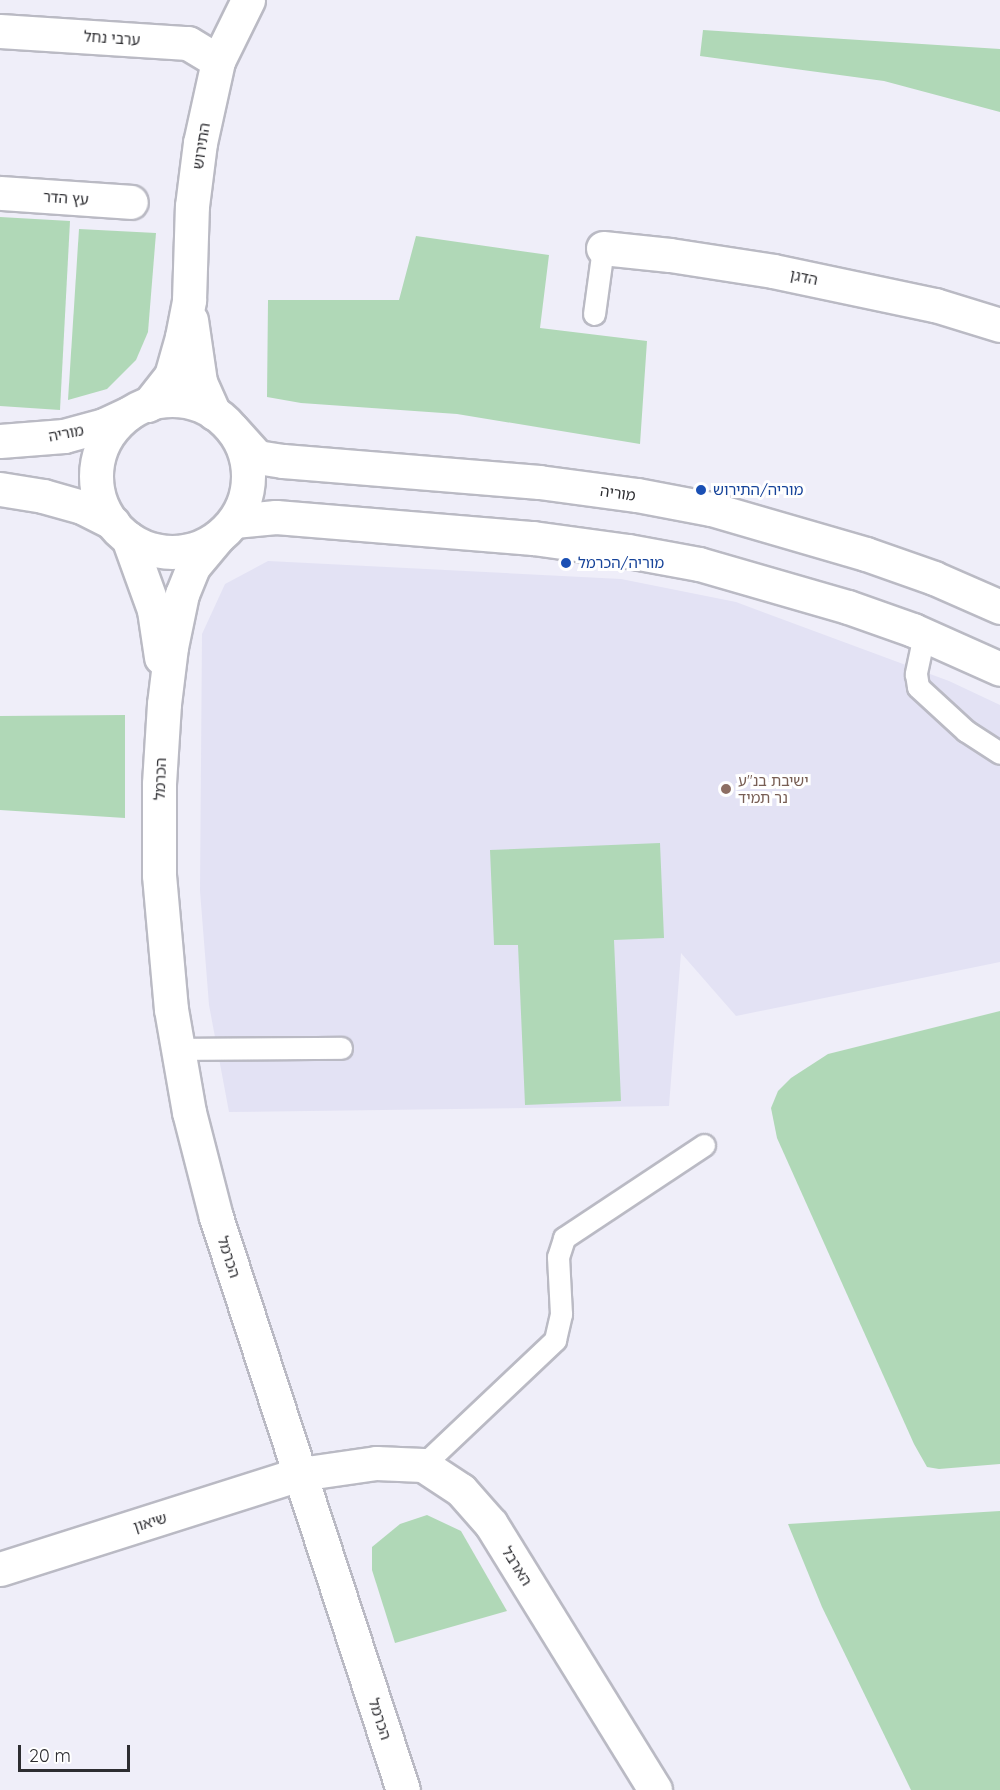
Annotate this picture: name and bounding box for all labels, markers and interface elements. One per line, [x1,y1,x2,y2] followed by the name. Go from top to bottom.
[83,27,141,49] street label: ערבי נחל
[188,121,214,171] street label: התירוש
[43,187,89,209] street label: עץ הדר
[788,265,820,289] street label: הדגן
[47,421,85,445] street label: מוריה
[713,481,803,499] place label: מוריה/התירוש
[599,482,637,504] street label: מוריה
[694,483,708,497] marker: מוריה/התירוש
[578,554,664,572] place label: מוריה/הכרמל
[559,556,573,570] marker: מוריה/הכרמל
[150,757,170,801] street label: הכרמל
[738,771,809,806] place label: ישיבת בנ"ע נר תמיד
[719,782,733,796] marker: ישיבת בנ"ע נר תמיד
[214,1234,244,1280] street label: הכרמל
[131,1508,169,1536] street label: שיאון
[498,1543,536,1589] street label: הארבל
[365,1696,395,1742] street label: הכרמל
[21,1733,134,1771] scale bar
[29,1744,71,1767] text: 20 m

